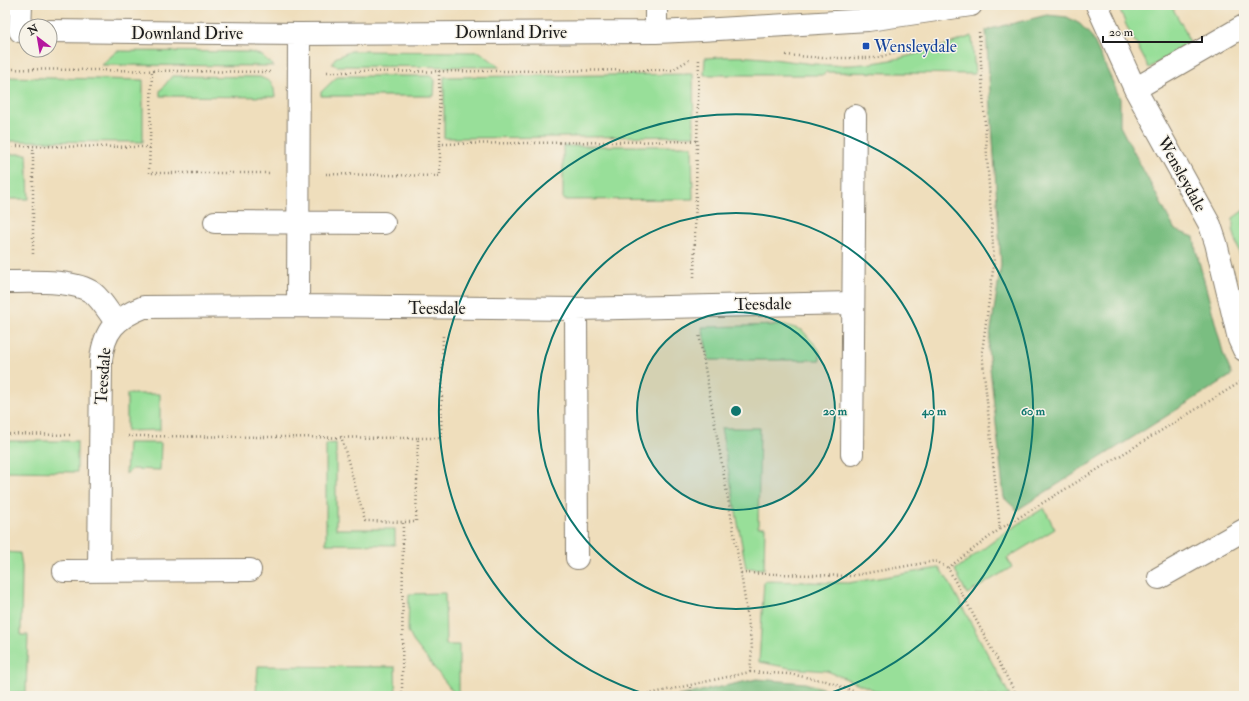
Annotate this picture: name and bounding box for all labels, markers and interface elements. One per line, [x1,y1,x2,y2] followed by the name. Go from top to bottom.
[18,18,58,58] north arrow
[1103,18,1202,44] scale bar
[25,21,42,38] text: N
[455,22,567,43] street label: Downland Drive
[131,23,243,44] street label: Downland Drive
[1109,25,1134,40] text: 20 m
[873,36,957,58] place label: Wensleydale
[861,41,871,51] marker: Wensleydale
[1151,132,1211,216] street label: Wensleydale
[734,293,792,315] street label: Teesdale
[408,298,466,319] street label: Teesdale
[91,347,115,405] street label: Teesdale
[729,404,743,418] centre of rings
[823,404,848,419] text: 20 m
[921,404,947,419] text: 40 m
[1021,404,1046,419] text: 60 m

